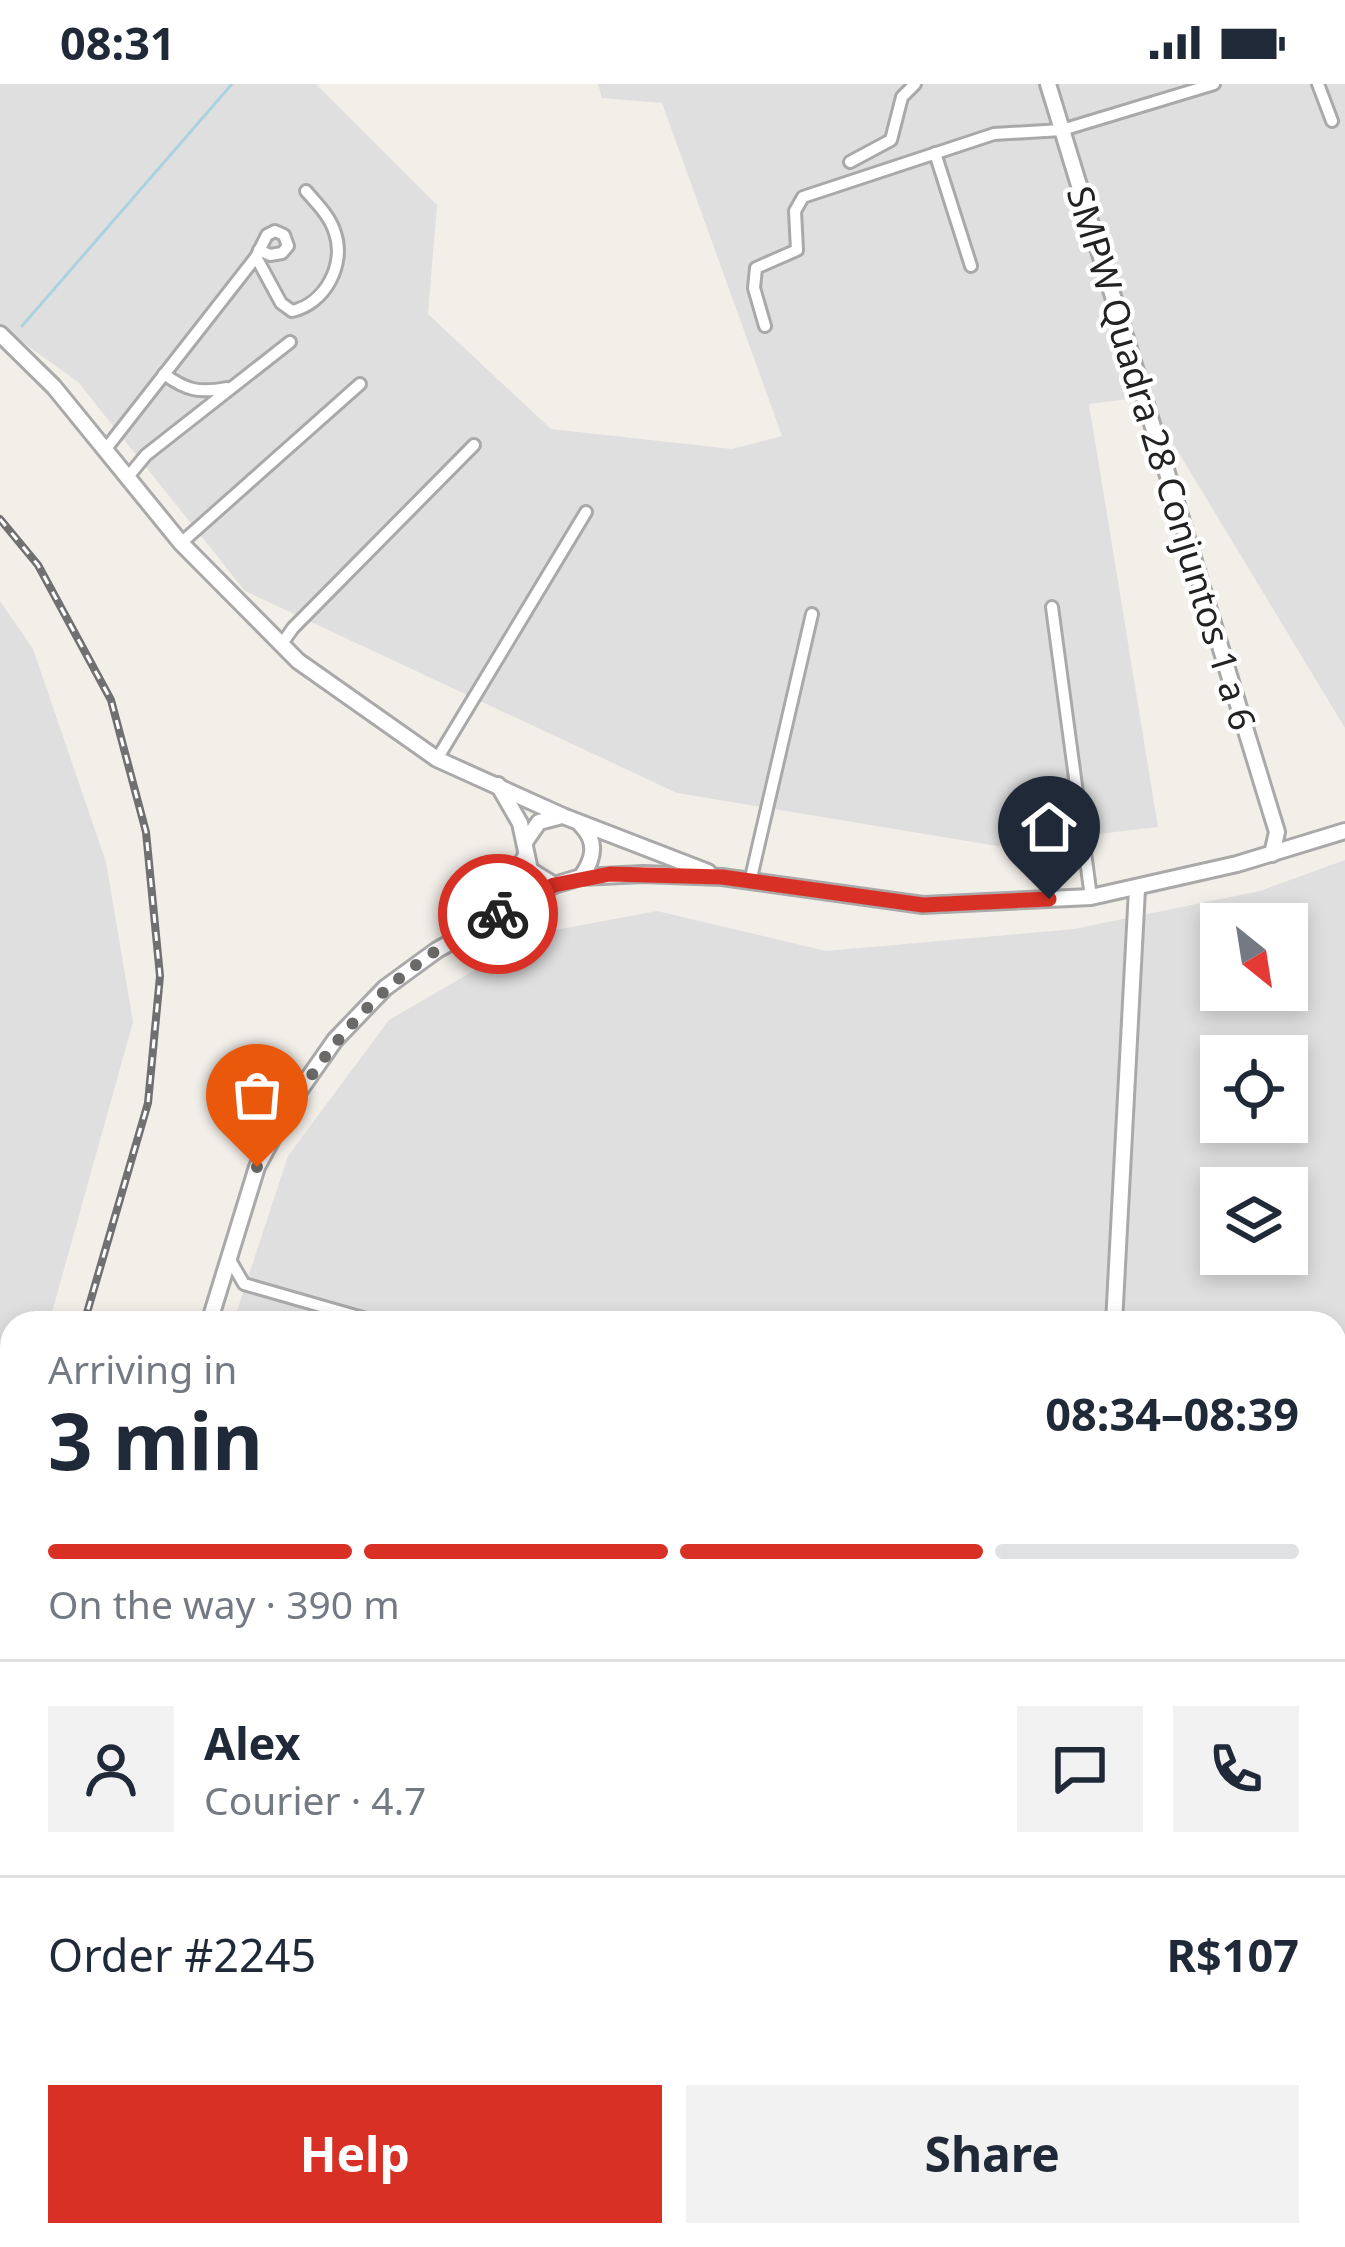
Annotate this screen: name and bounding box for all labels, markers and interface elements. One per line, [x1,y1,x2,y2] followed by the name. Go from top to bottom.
[60,12,176,73] text: 08:31
[1056,180,1268,736] street label: SMPW Quadra 28 Conjuntos 1 a 6
[998,776,1100,899] pin
[1016,794,1082,860] icon: home
[438,854,558,974] courier
[465,881,531,947] icon: bike
[1200,903,1308,1011] north arrow
[1200,903,1308,1275] map controls
[1200,1035,1308,1143] button: locate
[206,1044,308,1167] pin
[224,1062,290,1128] icon: bag
[1200,1167,1308,1275] button: layers
[48,1342,237,1395] text: Arriving in
[1045,1383,1299,1444] text: 08:34–08:39
[48,1387,263,1493] text: 3 min
[48,1577,400,1630] text: On the way · 390 m
[48,1706,174,1832] button: person
[1017,1706,1143,1832] button: chat
[1173,1706,1299,1832] button: phone
[204,1712,301,1773] text: Alex
[204,1773,426,1826] text: Courier · 4.7
[48,1924,316,1985] text: Order #2245
[1167,1924,1299,1985] text: R$107
[48,2085,662,2223] button: Help
[686,2085,1299,2223] button: Share

